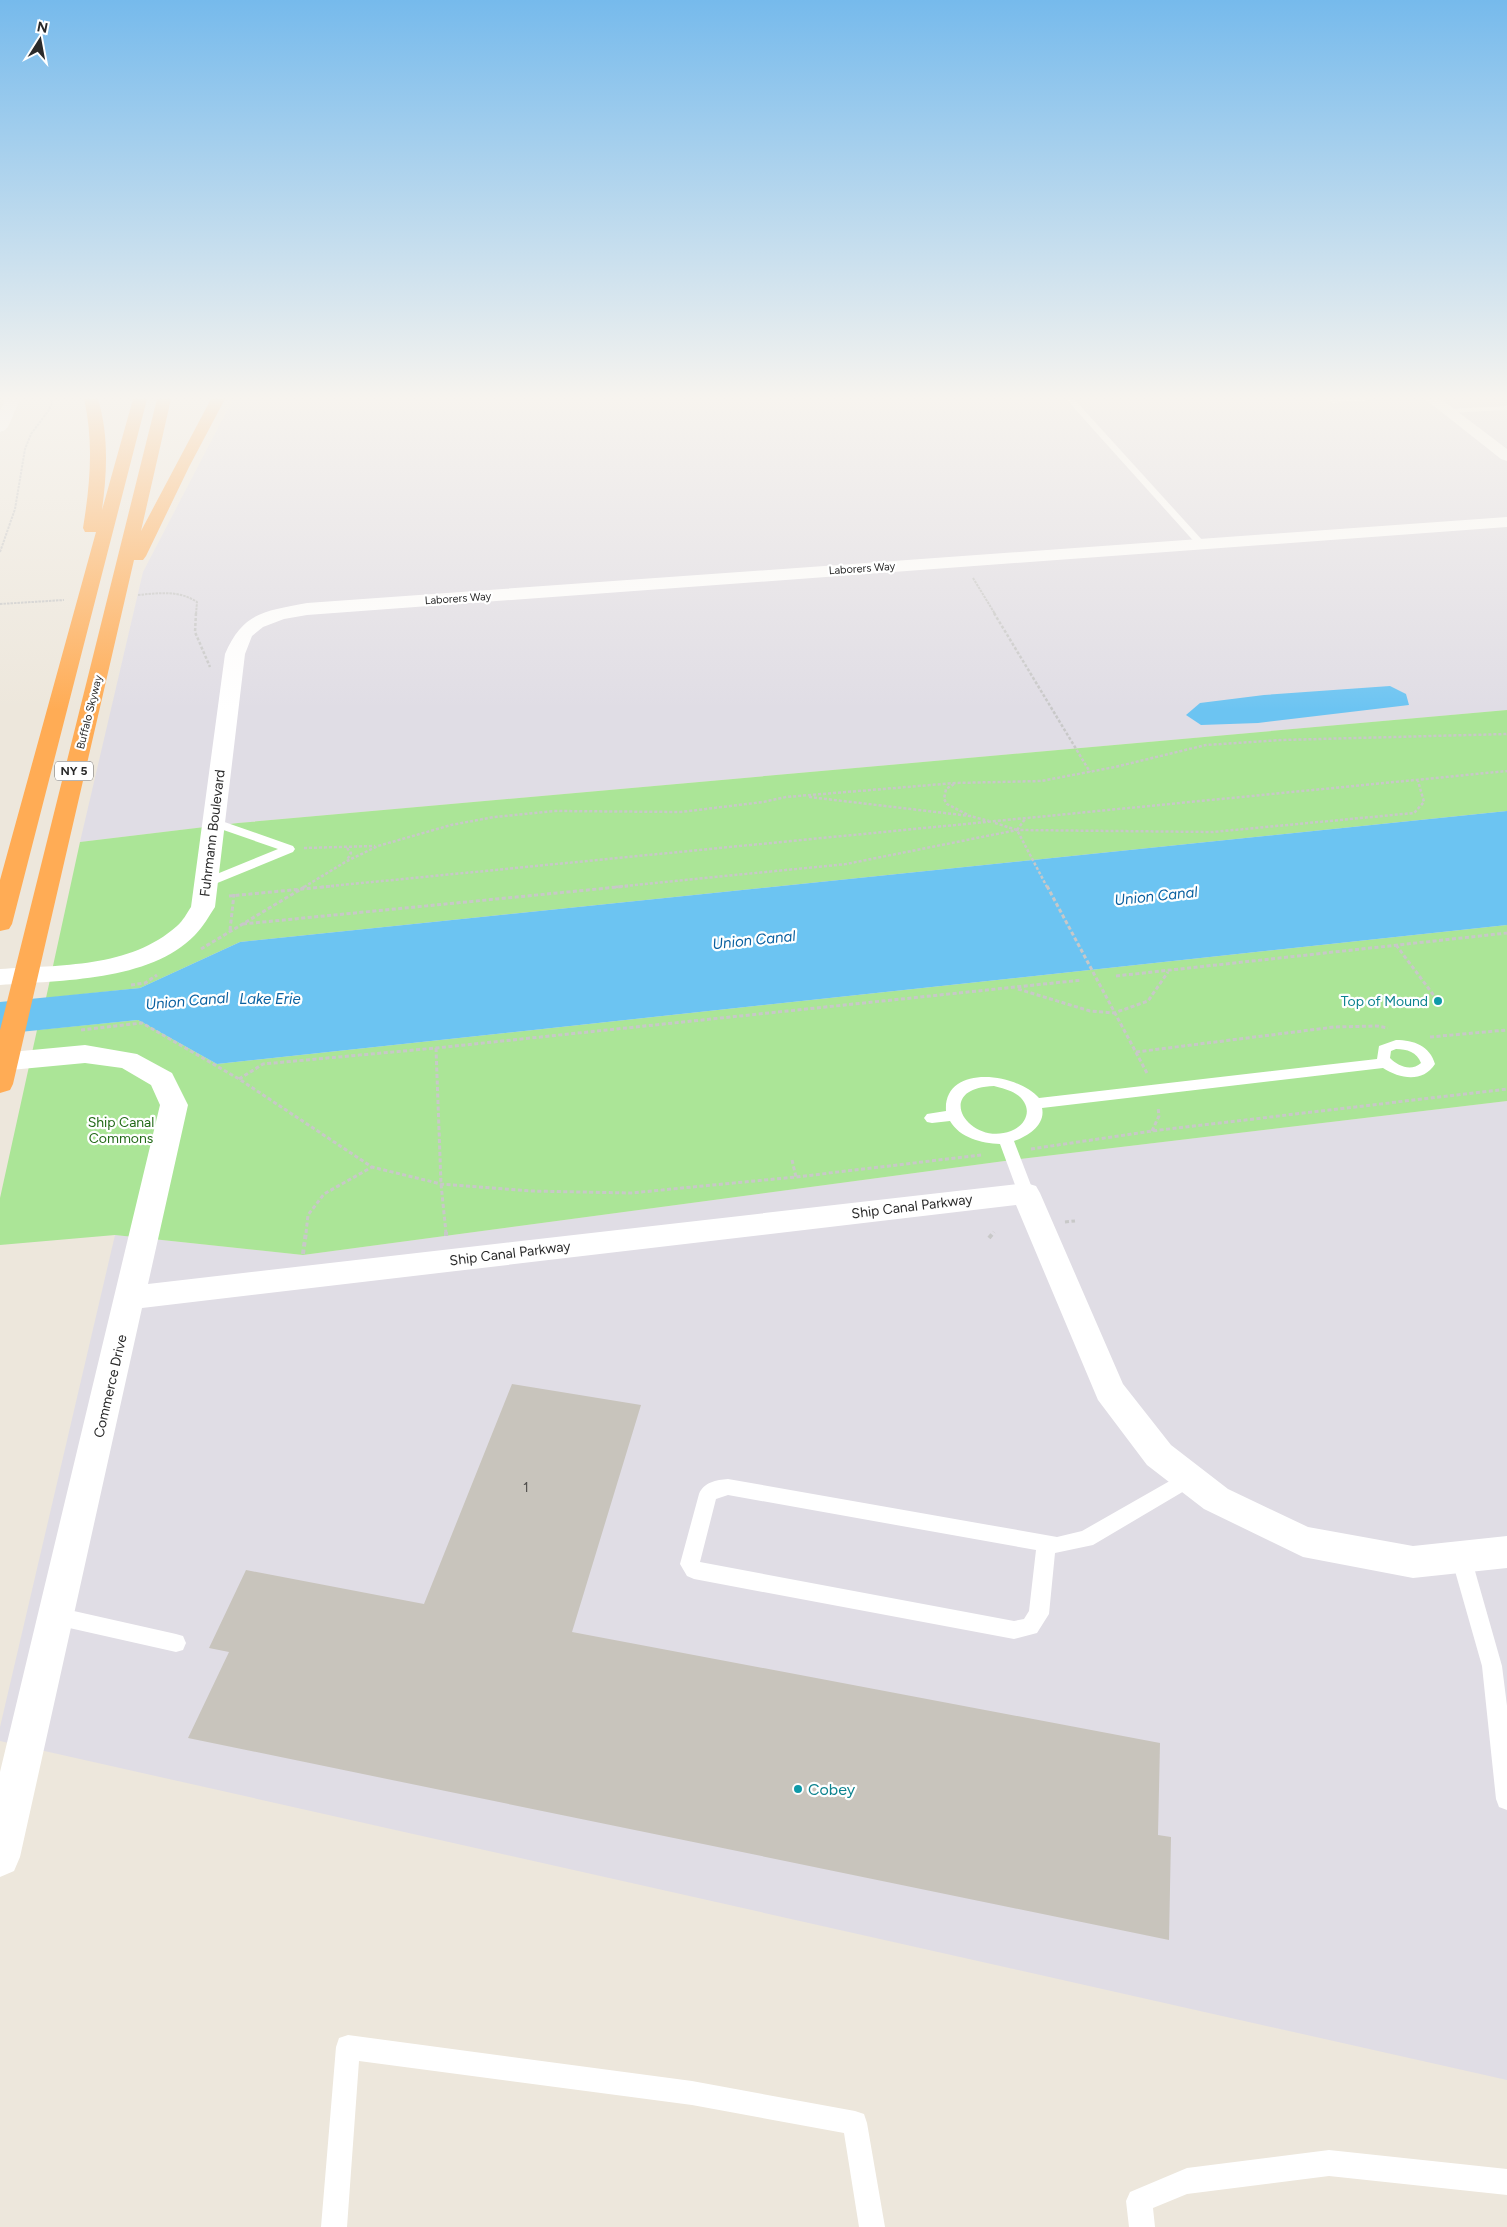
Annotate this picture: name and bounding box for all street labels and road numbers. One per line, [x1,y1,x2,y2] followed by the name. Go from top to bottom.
[828,560,896,577] street label: Laborers Way
[424,590,492,607] street label: Laborers Way
[74,674,105,750] street label: Buffalo Skyway
[55,761,93,780] road number: NY 5
[196,768,229,898] street label: Fuhrmann Boulevard
[851,1191,974,1222] street label: Ship Canal Parkway
[449,1238,572,1269] street label: Ship Canal Parkway
[90,1332,131,1439] street label: Commerce Drive

